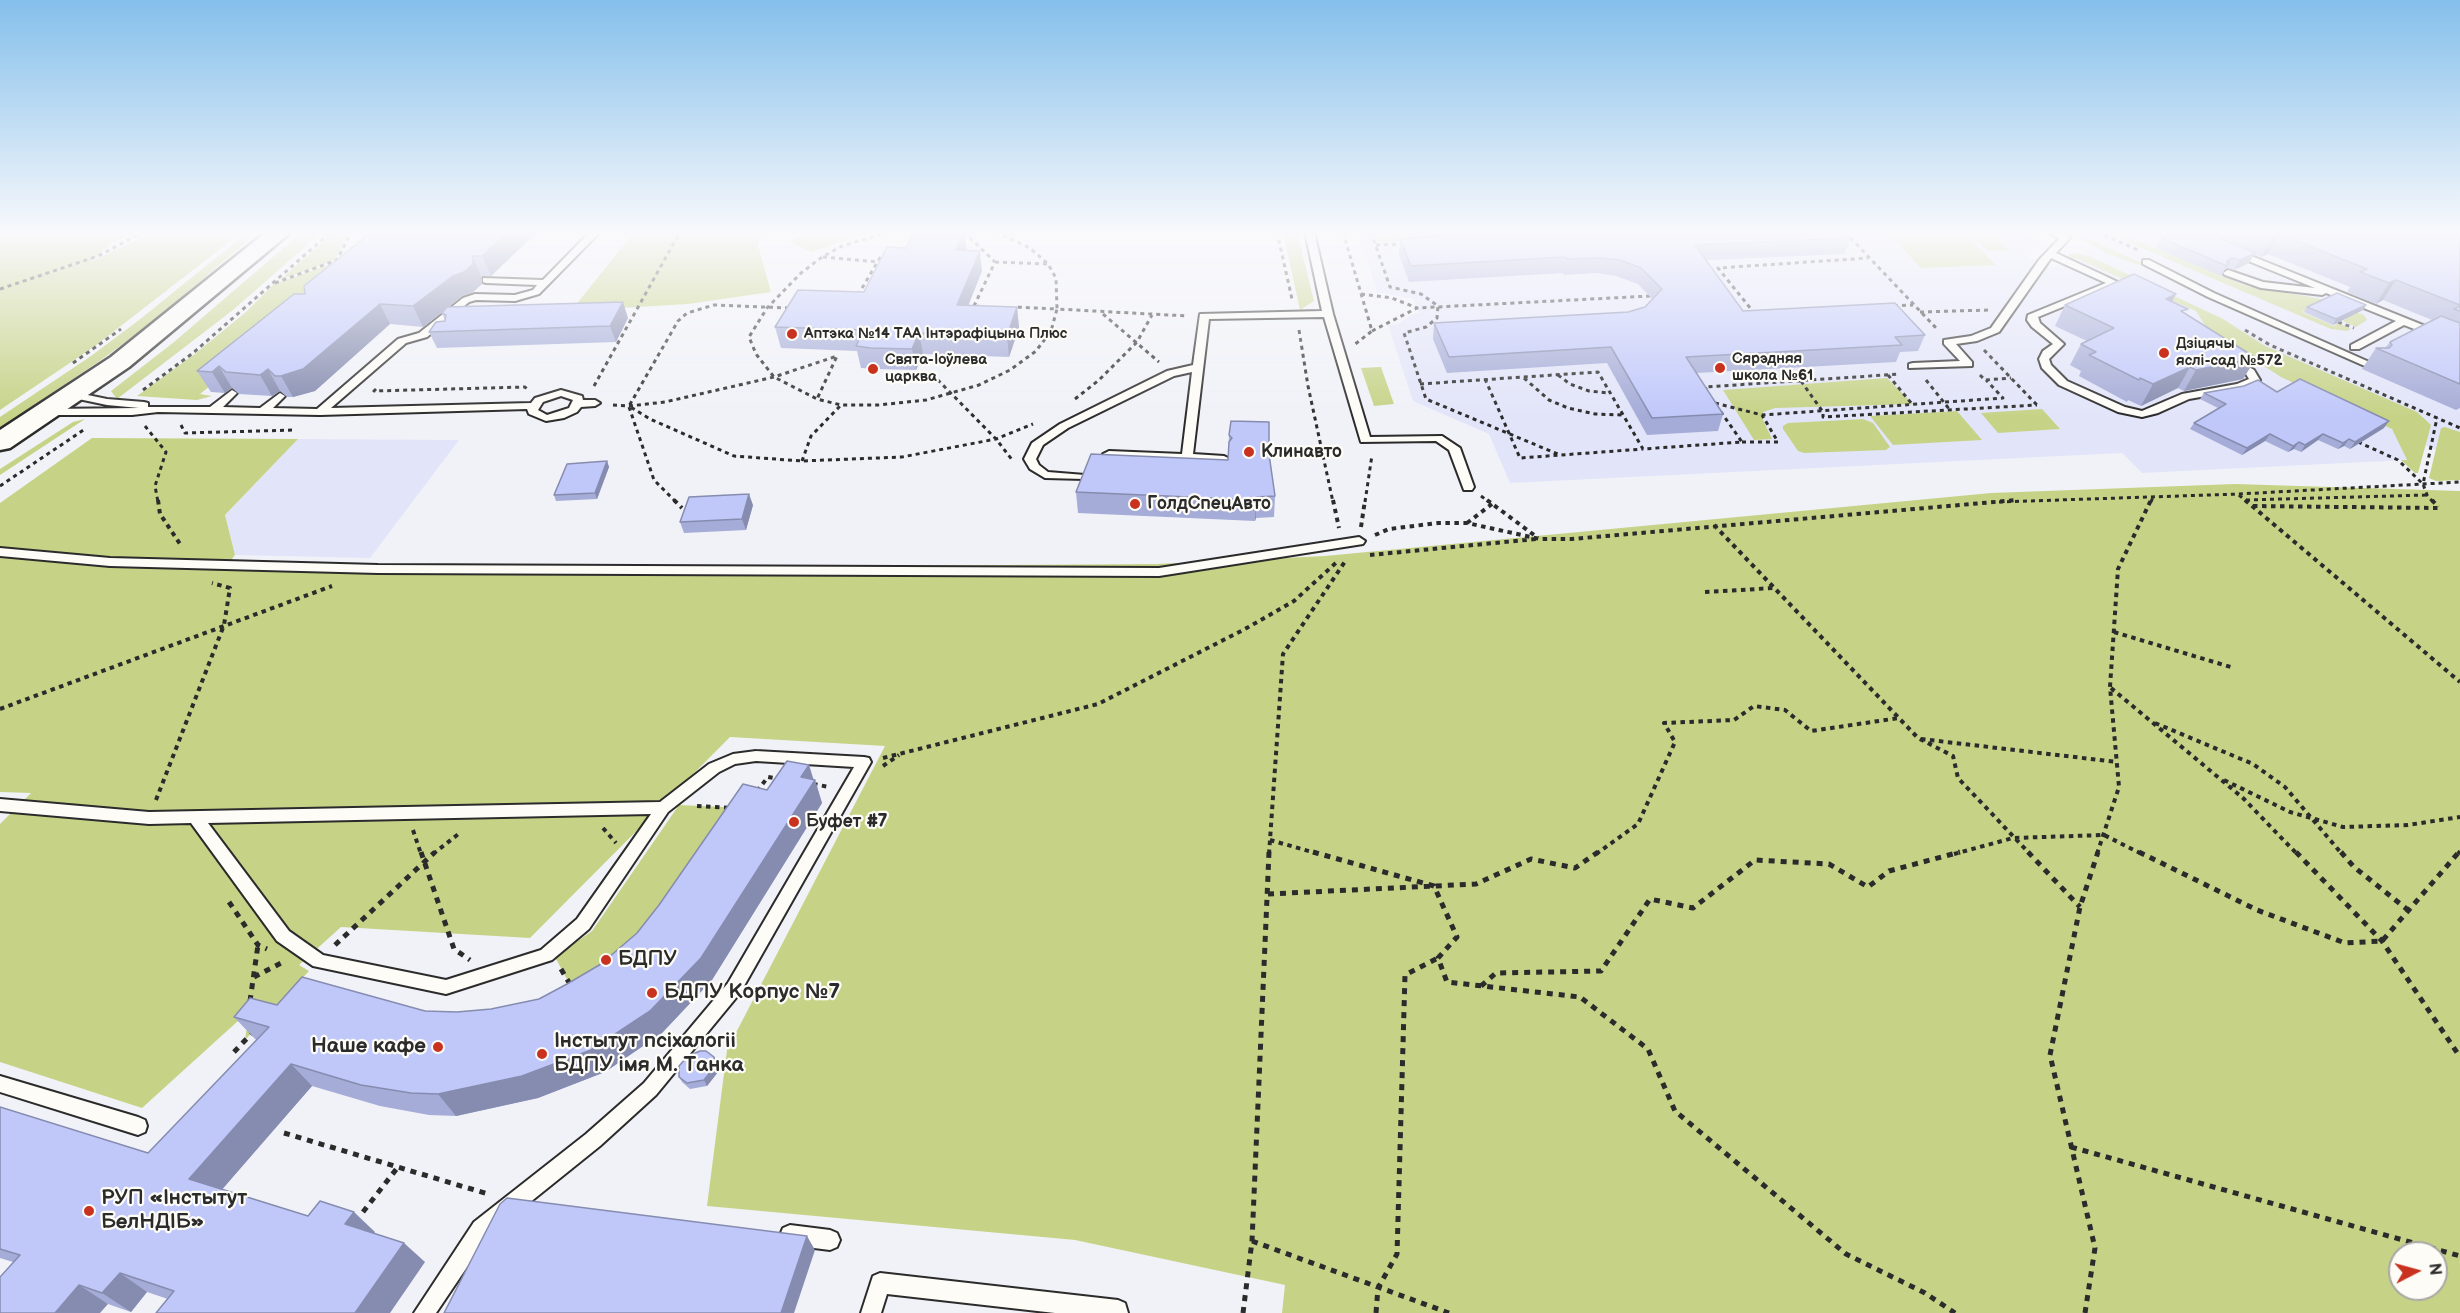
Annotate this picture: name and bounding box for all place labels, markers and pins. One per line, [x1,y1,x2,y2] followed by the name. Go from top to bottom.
[804,325,1067,343] place label: Аптэка №14 ТАА Інтэрафіцына Плюс
[785,327,799,341] marker: Аптэка №14 ТАА Інтэрафіцына Плюс
[2176,335,2282,370] place label: Дзіцячы яслі-сад №572
[2157,346,2171,360] marker: Дзіцячы яслі-сад №572
[1732,350,1813,385] place label: Сярэдняя школа №61
[885,351,987,386] place label: Свята-Іоўлева царква
[1713,361,1727,375] marker: Сярэдняя школа №61
[866,362,880,376] marker: Свята-Іоўлева царква
[1261,441,1342,463] place label: Клинавто
[1242,445,1256,459] marker: Клинавто
[1147,493,1271,515] place label: ГолдСпецАвто
[1128,497,1142,511] marker: ГолдСпецАвто
[806,811,888,833] place label: Буфет #7
[787,815,801,829] marker: Буфет #7
[618,947,677,973] place label: БДПУ
[599,953,613,967] marker: БДПУ
[664,980,840,1006] place label: БДПУ Корпус №7
[645,986,659,1000] marker: БДПУ Корпус №7
[554,1029,744,1079] place label: Інстытут псіхалогіі БДПУ імя М. Танка
[311,1034,426,1060] place label: Наше кафе
[431,1040,445,1054] marker: Наше кафе
[535,1047,549,1061] marker: Інстытут псіхалогіі БДПУ імя М. Танка
[101,1186,247,1236] place label: РУП «Інстытут БелНДІБ»
[82,1204,96,1218] marker: РУП «Інстытут БелНДІБ»

